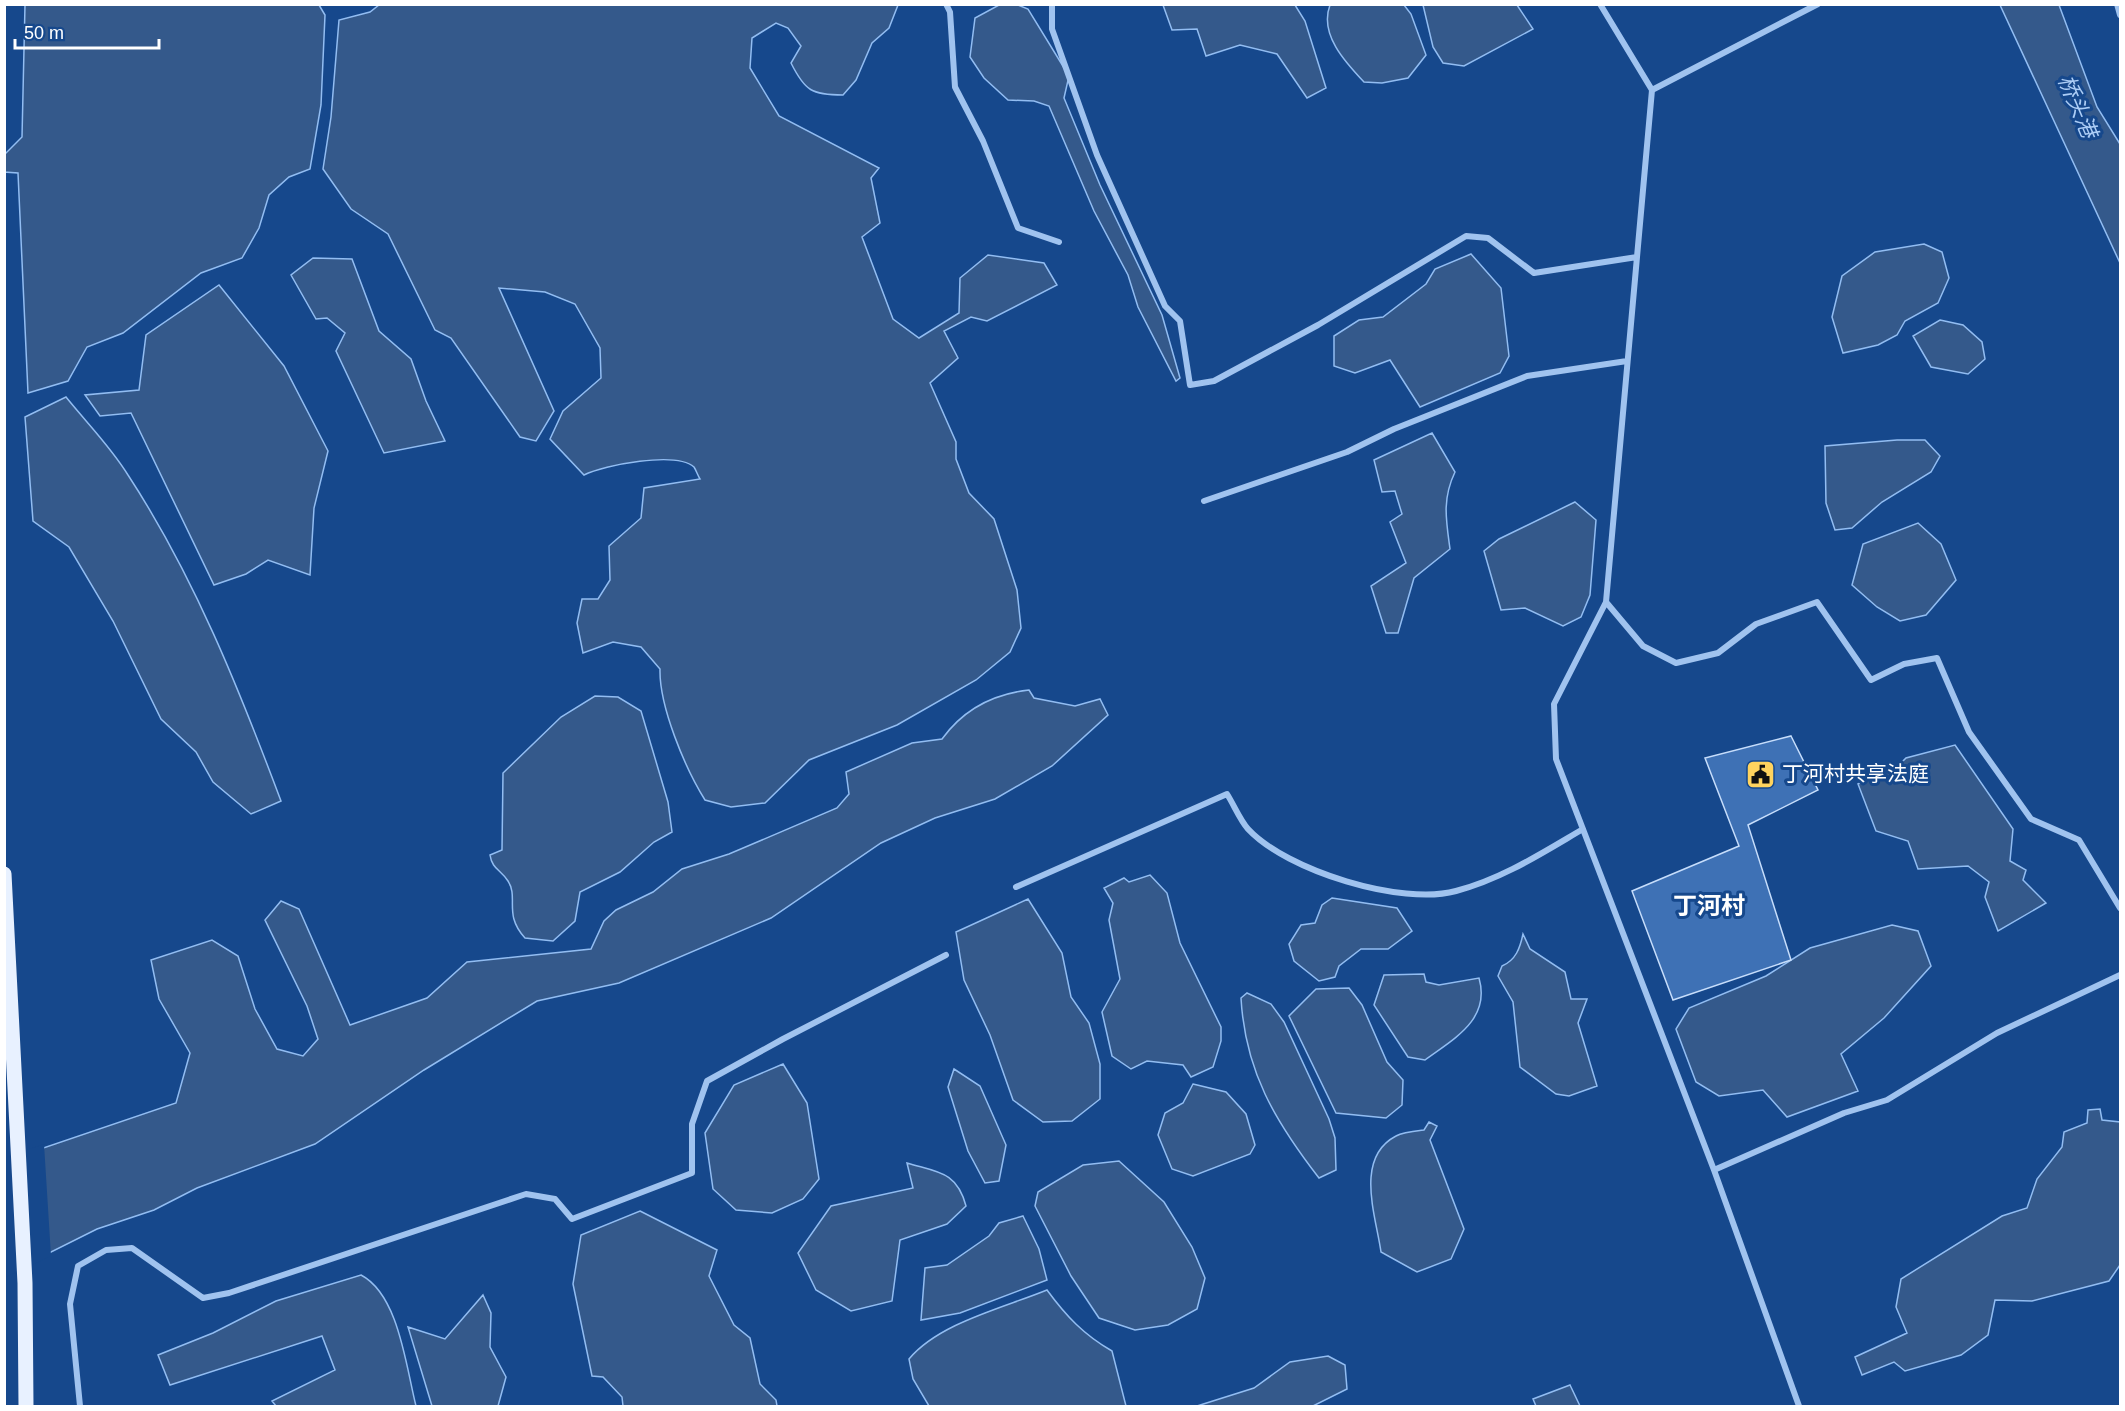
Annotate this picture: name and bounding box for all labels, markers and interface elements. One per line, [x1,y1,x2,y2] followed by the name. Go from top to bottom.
[15,12,159,50] scale bar
[24,23,64,43] text: 50 m
[2053,71,2103,144] water label: 桥头港
[1745,758,1777,790] public building icon: 丁河村共享法庭
[1782,762,1929,785] place label: 丁河村共享法庭
[1673,892,1745,919] district label: 丁河村

